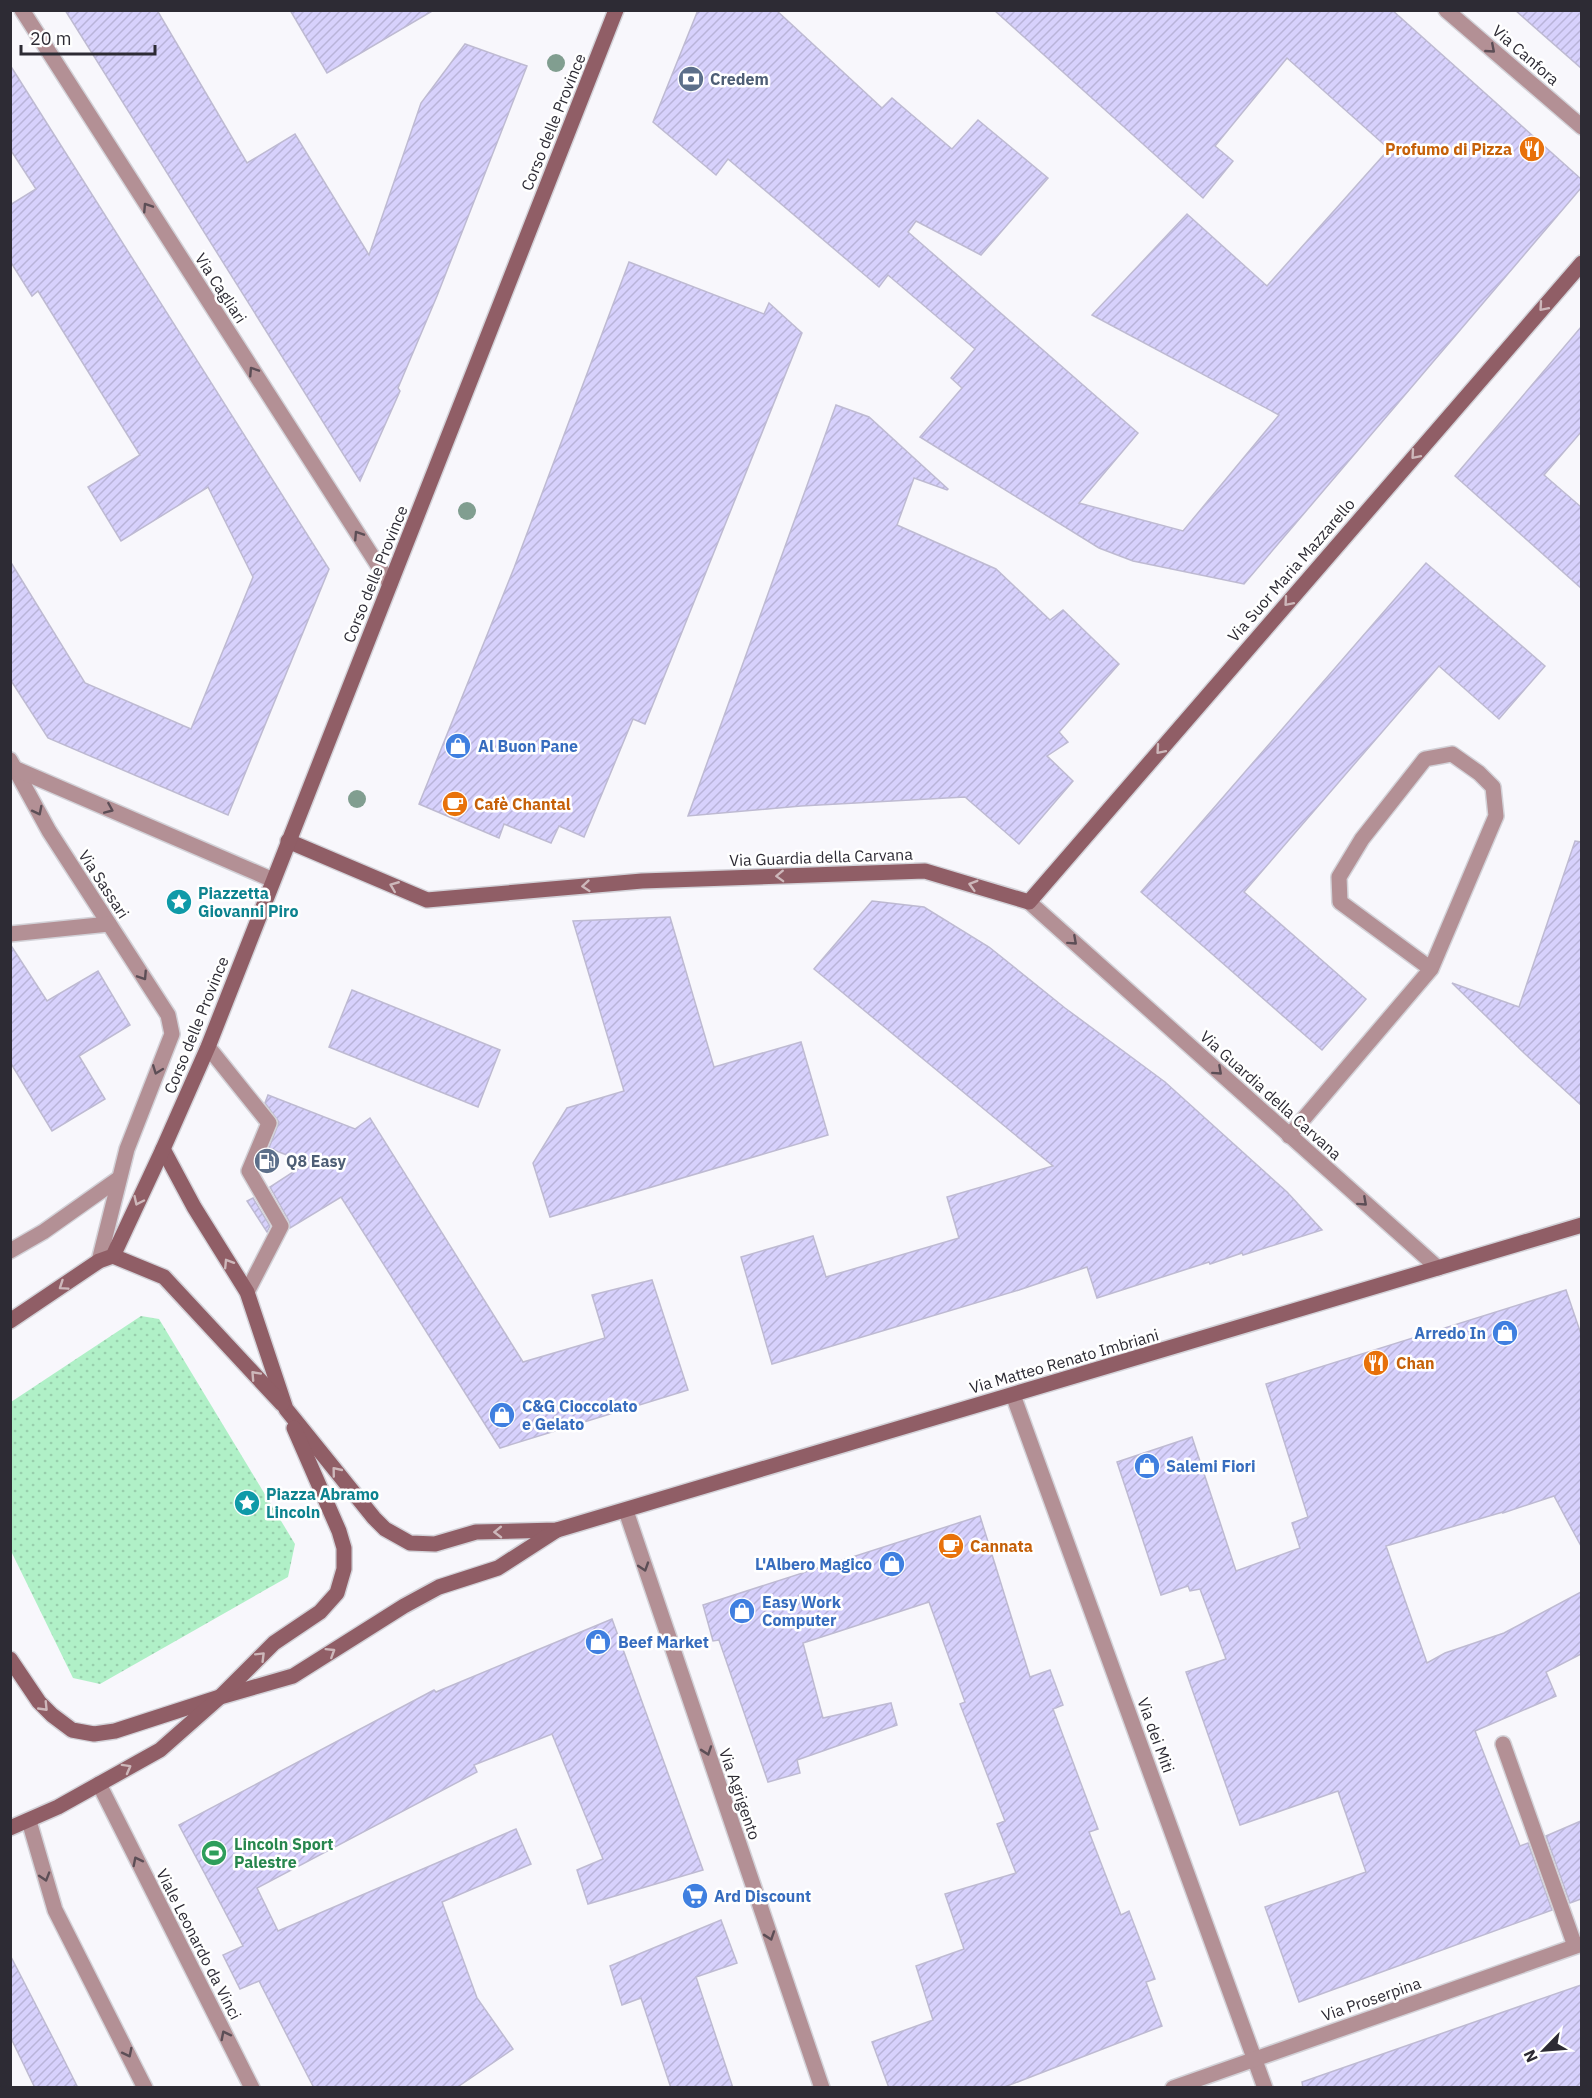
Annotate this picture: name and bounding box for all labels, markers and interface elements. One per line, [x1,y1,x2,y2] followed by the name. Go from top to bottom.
[21,18,154,56] scale bar
[1488,21,1564,90] street label: Via Canfora
[30,27,72,50] text: 20 m
[1484,42,1494,53] one-way arrow
[516,50,590,194] street label: Corso delle Province
[676,64,706,94] bank icon: Credem
[710,69,769,89] place label: Credem
[1517,134,1547,164] restaurant icon: Profumo di Pizza
[1385,139,1512,159] place label: Profumo di Pizza
[143,203,155,213] one-way arrow
[191,249,251,327] street label: Via Cagliari
[1539,301,1550,311] one-way arrow
[248,367,260,377] one-way arrow
[1412,448,1423,459] one-way arrow
[1223,494,1359,646] street label: Via Suor Maria Mazzarello
[338,502,412,646] street label: Corso delle Province
[354,531,365,542] one-way arrow
[1284,595,1295,606] one-way arrow
[443,731,473,761] shop icon: Al Buon Pane
[478,736,578,756] place label: Al Buon Pane
[1156,743,1167,754] one-way arrow
[440,789,470,819] cafe icon: Cafè Chantal
[474,794,571,814] place label: Cafè Chantal
[102,802,113,814] one-way arrow
[31,805,42,816] one-way arrow
[729,844,914,870] street label: Via Guardia della Carvana
[74,846,134,922] street label: Via Sassari
[776,870,785,883] one-way arrow
[581,879,590,892] one-way arrow
[968,880,979,892] one-way arrow
[389,881,400,893] one-way arrow
[198,883,298,921] place label: Piazzetta Giovanni Piro
[164,887,194,917] place icon: Piazzetta Giovanni Piro
[1066,934,1077,945] one-way arrow
[159,953,233,1097] street label: Corso delle Province
[135,970,147,980] one-way arrow
[1196,1026,1346,1164] street label: Via Guardia della Carvana
[1211,1064,1221,1075] one-way arrow
[152,1065,165,1075] one-way arrow
[252,1146,282,1176] fuel station icon: Q8 Easy
[286,1151,347,1171] place label: Q8 Easy
[134,1195,146,1206] one-way arrow
[1356,1195,1367,1206] one-way arrow
[224,1259,236,1269] one-way arrow
[59,1278,69,1290] one-way arrow
[1490,1318,1520,1348] shop icon: Arredo In
[1414,1323,1486,1343] place label: Arredo In
[967,1324,1161,1398] street label: Via Matteo Renato Imbriani
[1361,1348,1391,1378] restaurant icon: Chan
[1396,1353,1435,1373] place label: Chan
[251,1371,262,1381] one-way arrow
[522,1396,637,1434] place label: C&G Cioccolato e Gelato
[487,1400,517,1430] shop icon: C&G Cioccolato e Gelato
[1132,1451,1162,1481] shop icon: Salemi Fiori
[1166,1456,1256,1476] place label: Salemi Fiori
[332,1467,343,1478] one-way arrow
[266,1484,379,1522] place label: Piazza Abramo Lincoln
[232,1488,262,1518] place icon: Piazza Abramo Lincoln
[494,1525,503,1538] one-way arrow
[936,1531,966,1561] cafe icon: Cannata
[970,1536,1033,1556] place label: Cannata
[877,1549,907,1579] shop icon: L'Albero Magico
[755,1554,872,1574] place label: L'Albero Magico
[637,1561,649,1572] one-way arrow
[762,1592,842,1630] place label: Easy Work Computer
[727,1596,757,1626] shop icon: Easy Work Computer
[583,1627,613,1657] shop icon: Beef Market
[618,1632,709,1652] place label: Beef Market
[325,1647,335,1659] one-way arrow
[255,1652,265,1663] one-way arrow
[1133,1695,1179,1775] street label: Via dei Miti
[37,1700,48,1710] one-way arrow
[699,1745,712,1756] one-way arrow
[715,1746,765,1842] street label: Via Agrigento
[121,1764,131,1775] one-way arrow
[234,1834,333,1872] place label: Lincoln Sport Palestre
[199,1838,229,1868] sports icon: Lincoln Sport Palestre
[133,1856,145,1867] one-way arrow
[152,1865,246,2023] street label: Viale Leonardo da Vinci
[38,1871,50,1882] one-way arrow
[680,1881,710,1911] supermarket icon: Ard Discount
[714,1886,811,1906] place label: Ard Discount
[763,1930,775,1940] one-way arrow
[1319,1973,1424,2025] street label: Via Proserpina
[1514,2020,1574,2080] north arrow
[221,2031,233,2042] one-way arrow
[121,2047,132,2058] one-way arrow
[1519,2047,1542,2066] text: N

